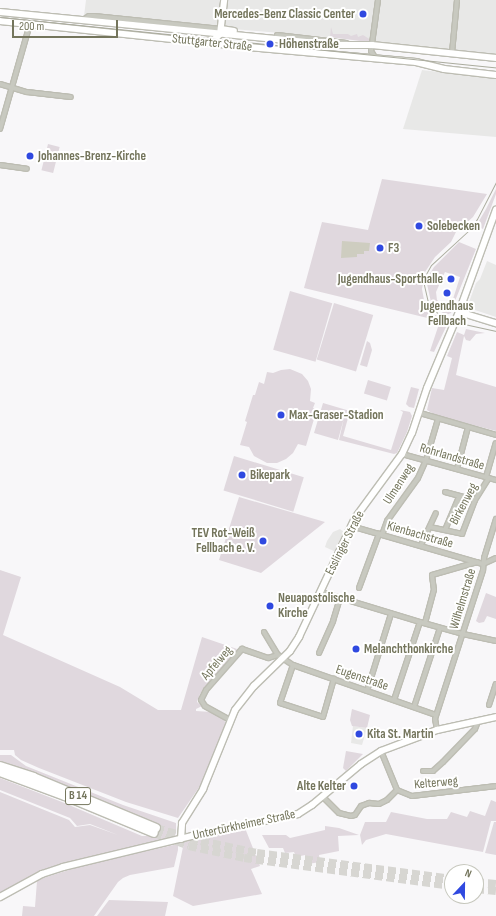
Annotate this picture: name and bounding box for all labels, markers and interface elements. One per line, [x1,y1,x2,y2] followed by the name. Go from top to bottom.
[214,6,355,22] place label: Mercedes-Benz Classic Center
[358,9,368,19] marker: Mercedes-Benz Classic Center
[14,12,120,38] scale bar
[19,19,44,34] text: 200 m
[171,31,253,55] street label: Stuttgarter Straße
[279,36,339,52] place label: Höhenstraße
[264,38,276,50] marker: Höhenstraße
[38,148,146,164] place label: Johannes-Brenz-Kirche
[25,151,35,161] marker: Johannes-Brenz-Kirche
[427,218,480,234] place label: Solebecken
[414,221,424,231] marker: Solebecken
[388,240,399,256] place label: F3
[375,243,385,253] marker: F3
[338,271,443,287] place label: Jugendhaus-Sporthalle
[446,274,456,284] marker: Jugendhaus-Sporthalle
[442,288,452,298] marker: Jugendhaus Fellbach
[421,299,473,330] place label: Jugendhaus Fellbach
[289,407,384,423] place label: Max-Graser-Stadion
[276,410,286,420] marker: Max-Graser-Stadion
[418,440,486,474] street label: Rohrlandstraße
[380,461,418,507] street label: Ulmenweg
[250,467,290,483] place label: Bikepark
[237,470,247,480] marker: Bikepark
[447,480,481,528] street label: Birkenweg
[322,508,368,578] street label: Esslinger Straße
[385,518,455,552] street label: Kienbachstraße
[192,526,255,557] place label: TEV Rot-Weiß Fellbach e. V.
[258,536,268,546] marker: TEV Rot-Weiß Fellbach e. V.
[446,567,480,631] street label: Wilhelmstraße
[278,591,355,622] place label: Neuapostolische Kirche
[265,601,275,611] marker: Neuapostolische Kirche
[364,641,453,657] place label: Melanchthonkirche
[198,643,236,683] street label: Apfelweg
[351,644,361,654] marker: Melanchthonkirche
[334,662,390,694] street label: Eugenstraße
[367,726,433,742] place label: Kita St. Martin
[354,729,364,739] marker: Kita St. Martin
[413,773,459,793] street label: Kelterweg
[297,778,346,794] place label: Alte Kelter
[349,781,359,791] marker: Alte Kelter
[65,786,91,806] road number: B 14
[191,807,297,843] street label: Untertürkheimer Straße
[444,864,484,904] north arrow
[463,866,473,880] text: N

